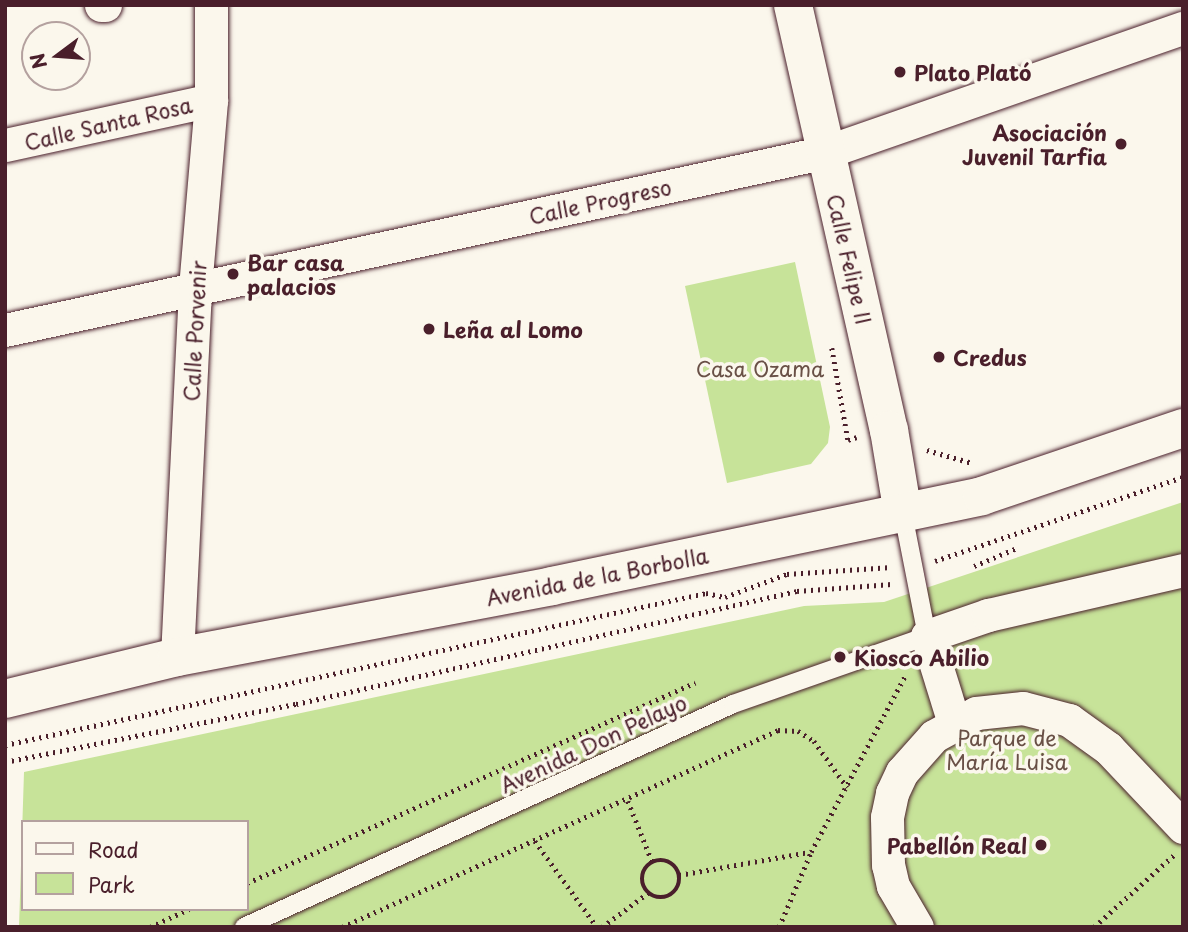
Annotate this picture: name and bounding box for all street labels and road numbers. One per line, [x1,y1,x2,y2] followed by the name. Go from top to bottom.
[21,91,195,155] street label: Calle Santa Rosa
[526,174,674,228] street label: Calle Progreso
[823,190,877,328] street label: Calle Felipe II
[178,260,210,402] street label: Calle Porvenir
[484,542,710,610] street label: Avenida de la Borbolla
[497,689,689,797] street label: Avenida Don Pelayo

